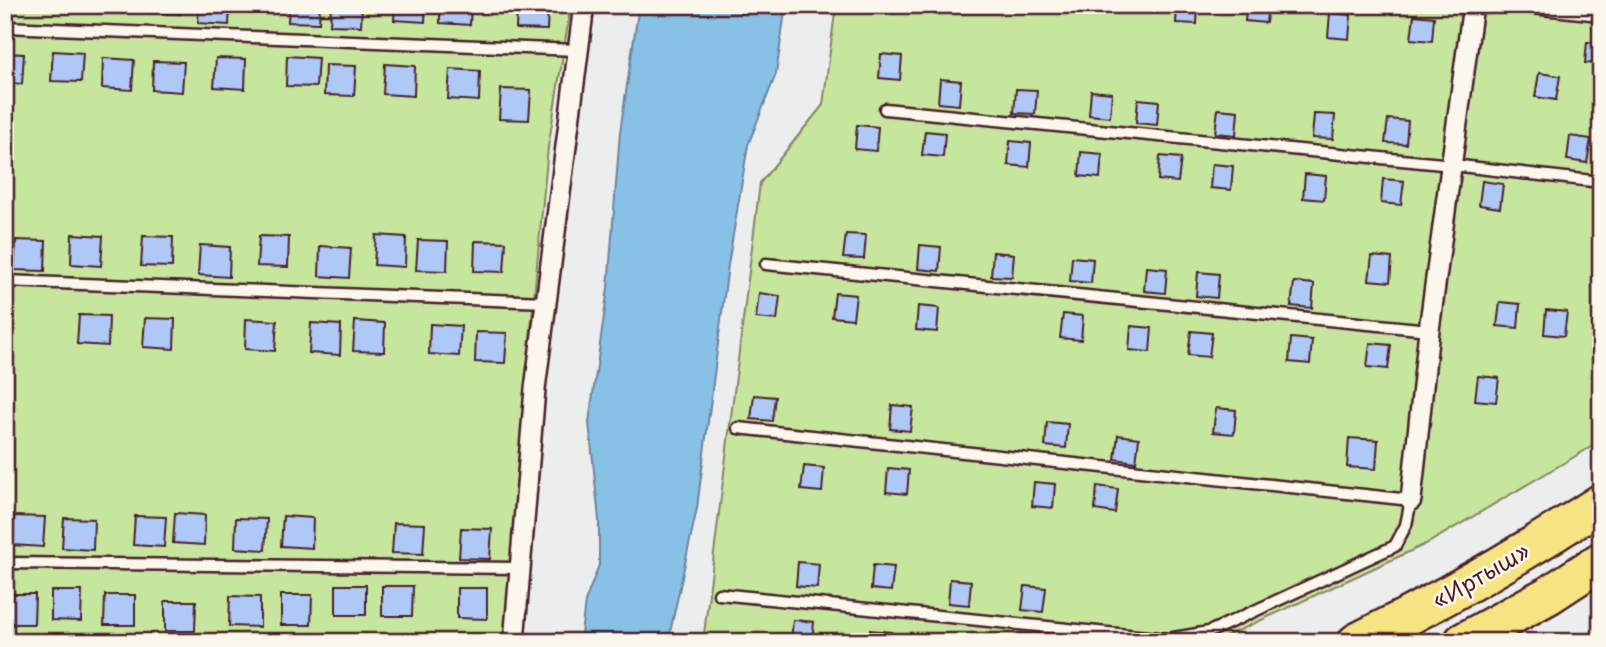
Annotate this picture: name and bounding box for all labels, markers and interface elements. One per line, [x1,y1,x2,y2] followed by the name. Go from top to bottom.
[1425,533,1536,617] street label: «Иртыш»

